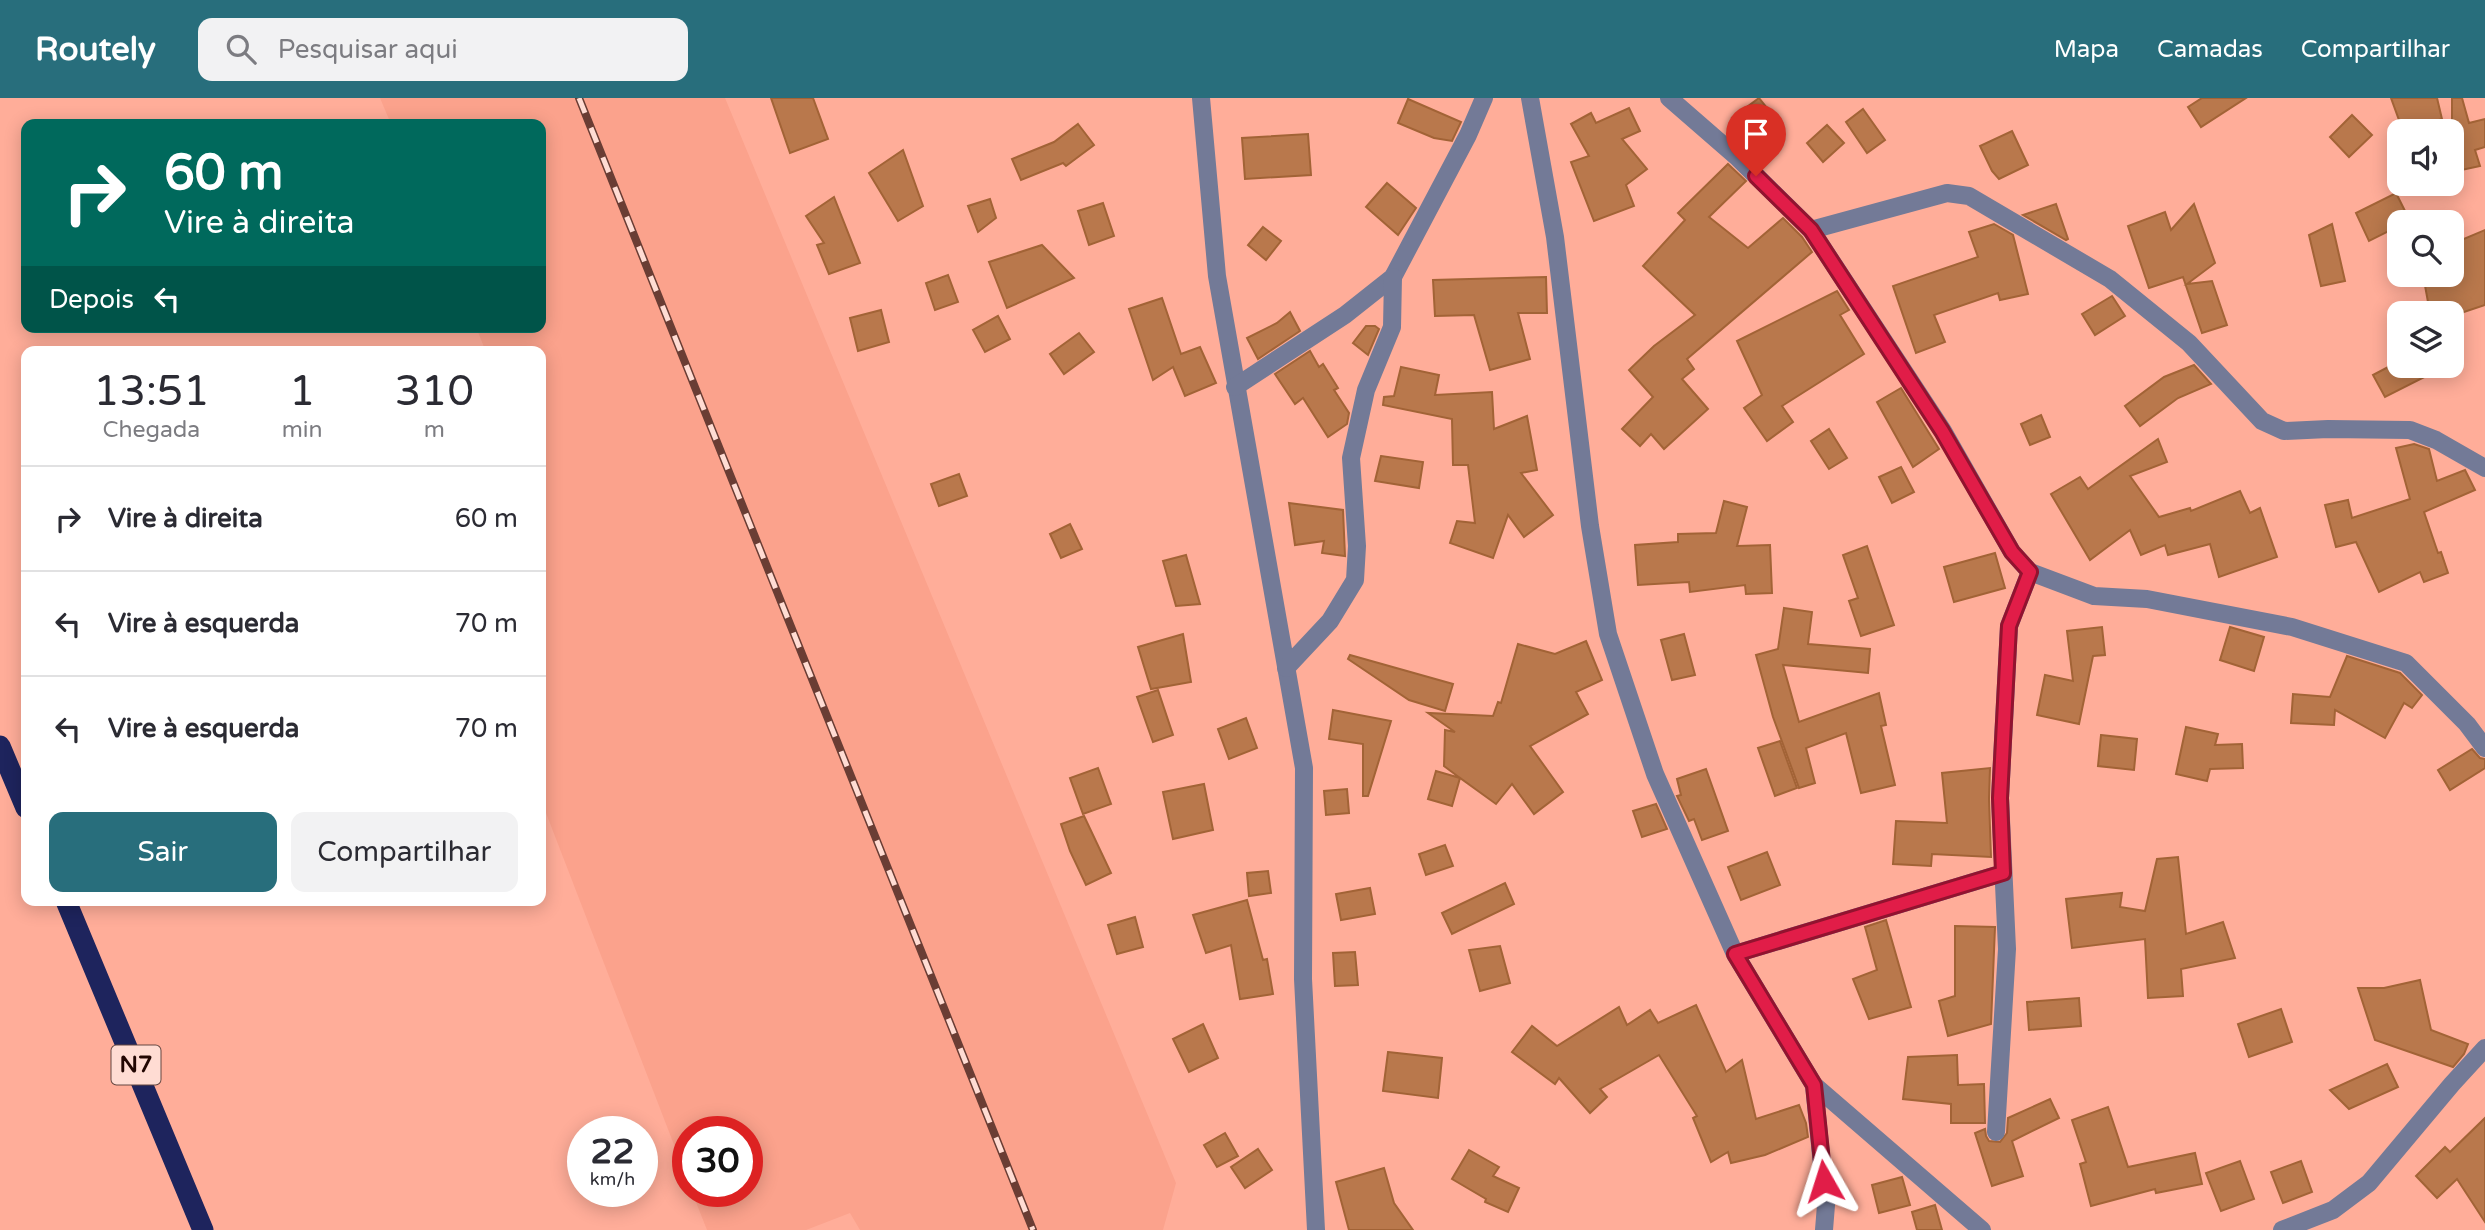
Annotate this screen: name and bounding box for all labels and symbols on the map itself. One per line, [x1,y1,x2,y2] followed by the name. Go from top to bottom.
[1726,104,1786,176] pin
[111,1046,160,1084] road number: N7
[672,1116,763,1207] speed limit sign: 30
[1787,1144,1861,1218] position arrow

